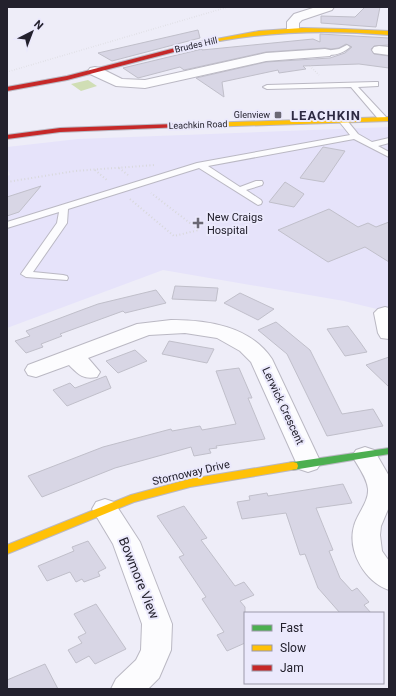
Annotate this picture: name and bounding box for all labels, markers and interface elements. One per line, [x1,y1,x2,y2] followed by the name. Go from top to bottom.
[12,12,52,52] north arrow
[31,18,46,33] text: N
[174,35,218,55] street label: Brudes Hill
[291,108,361,123] district label: LEACHKIN
[234,110,270,120] place label: Glenview
[273,110,283,120] marker: Glenview
[168,119,228,131] street label: Leachkin Road
[207,211,263,237] place label: New Craigs Hospital
[192,217,204,229] marker: New Craigs Hospital
[259,365,307,447] street label: Lerwick Crescent
[151,458,231,488] street label: Stornoway Drive
[116,535,162,621] street label: Bowmore View
[244,612,384,684] legend
[280,621,303,635] text: Fast
[280,641,306,655] text: Slow
[280,661,304,675] text: Jam

